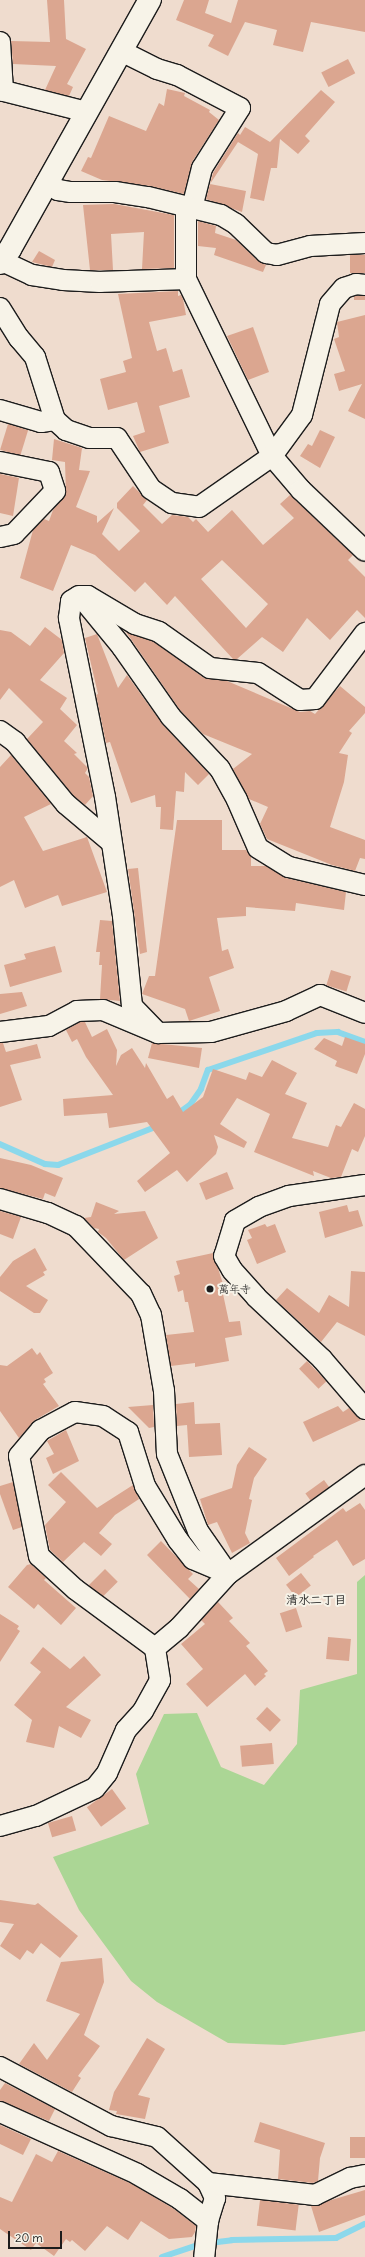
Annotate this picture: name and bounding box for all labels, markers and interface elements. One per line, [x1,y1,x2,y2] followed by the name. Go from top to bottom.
[218,1282,251,1296] place label: 萬年寺
[205,1284,215,1294] marker: 萬年寺
[286,1593,346,1607] district label: 清水二丁目
[10,2223,64,2249] scale bar
[15,2230,43,2245] text: 20 m

